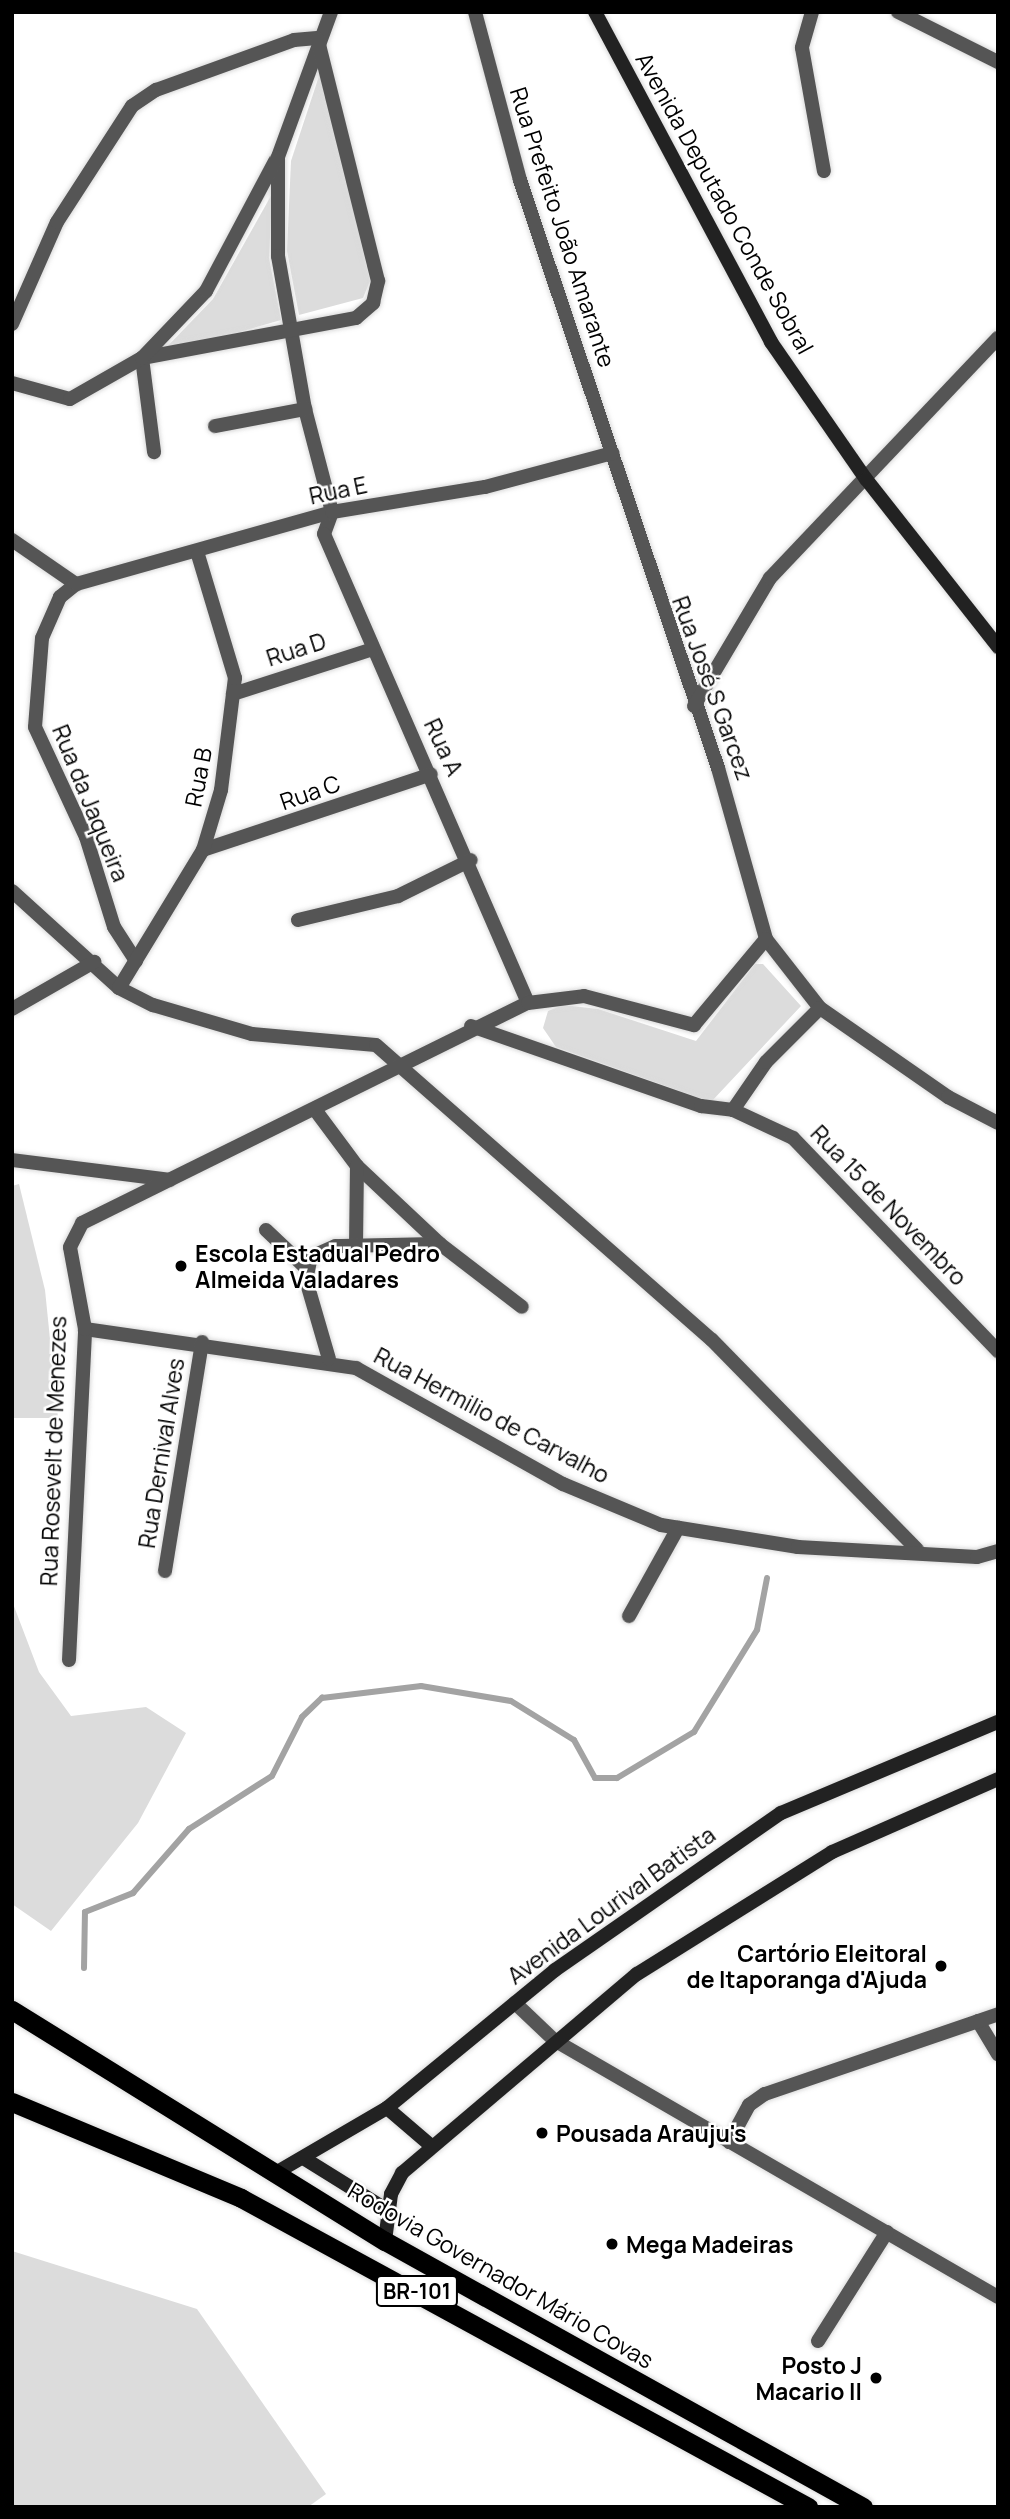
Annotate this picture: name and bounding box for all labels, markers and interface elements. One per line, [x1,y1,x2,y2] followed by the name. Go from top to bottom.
[630,47,820,359] street label: Avenida Deputado Conde Sobral
[505,83,621,371] street label: Rua Prefeito João Amarante
[306,470,370,510] street label: Rua E
[667,592,759,784] street label: Rua José S Garcez
[263,626,329,672] street label: Rua D
[419,714,469,780] street label: Rua A
[47,721,135,885] street label: Rua da Jaqueira
[179,745,217,809] street label: Rua B
[276,769,344,815] street label: Rua C
[805,1119,973,1291] street label: Rua 15 de Novembro
[195,1239,440,1293] place label: Escola Estadual Pedro Almeida Valadares
[173,1258,189,1274] marker: Escola Estadual Pedro Almeida Valadares
[34,1315,72,1587] street label: Rua Rosevelt de Menezes
[370,1341,614,1489] street label: Rua Hermilio de Carvalho
[132,1356,190,1550] street label: Rua Dernival Alves
[502,1820,720,1990] street label: Avenida Lourival Batista
[686,1939,927,1993] place label: Cartório Eleitoral de Itaporanga d'Ajuda
[933,1958,949,1974] marker: Cartório Eleitoral de Itaporanga d'Ajuda
[556,2119,746,2147] place label: Pousada Arauju's
[534,2125,550,2141] marker: Pousada Arauju's
[344,2176,658,2374] street label: Rodovia Governador Mário Covas
[626,2230,794,2258] place label: Mega Madeiras
[604,2236,620,2252] marker: Mega Madeiras
[375,2274,459,2308] road number: BR-101
[755,2351,862,2405] place label: Posto J Macario II
[868,2370,884,2386] marker: Posto J Macario II

